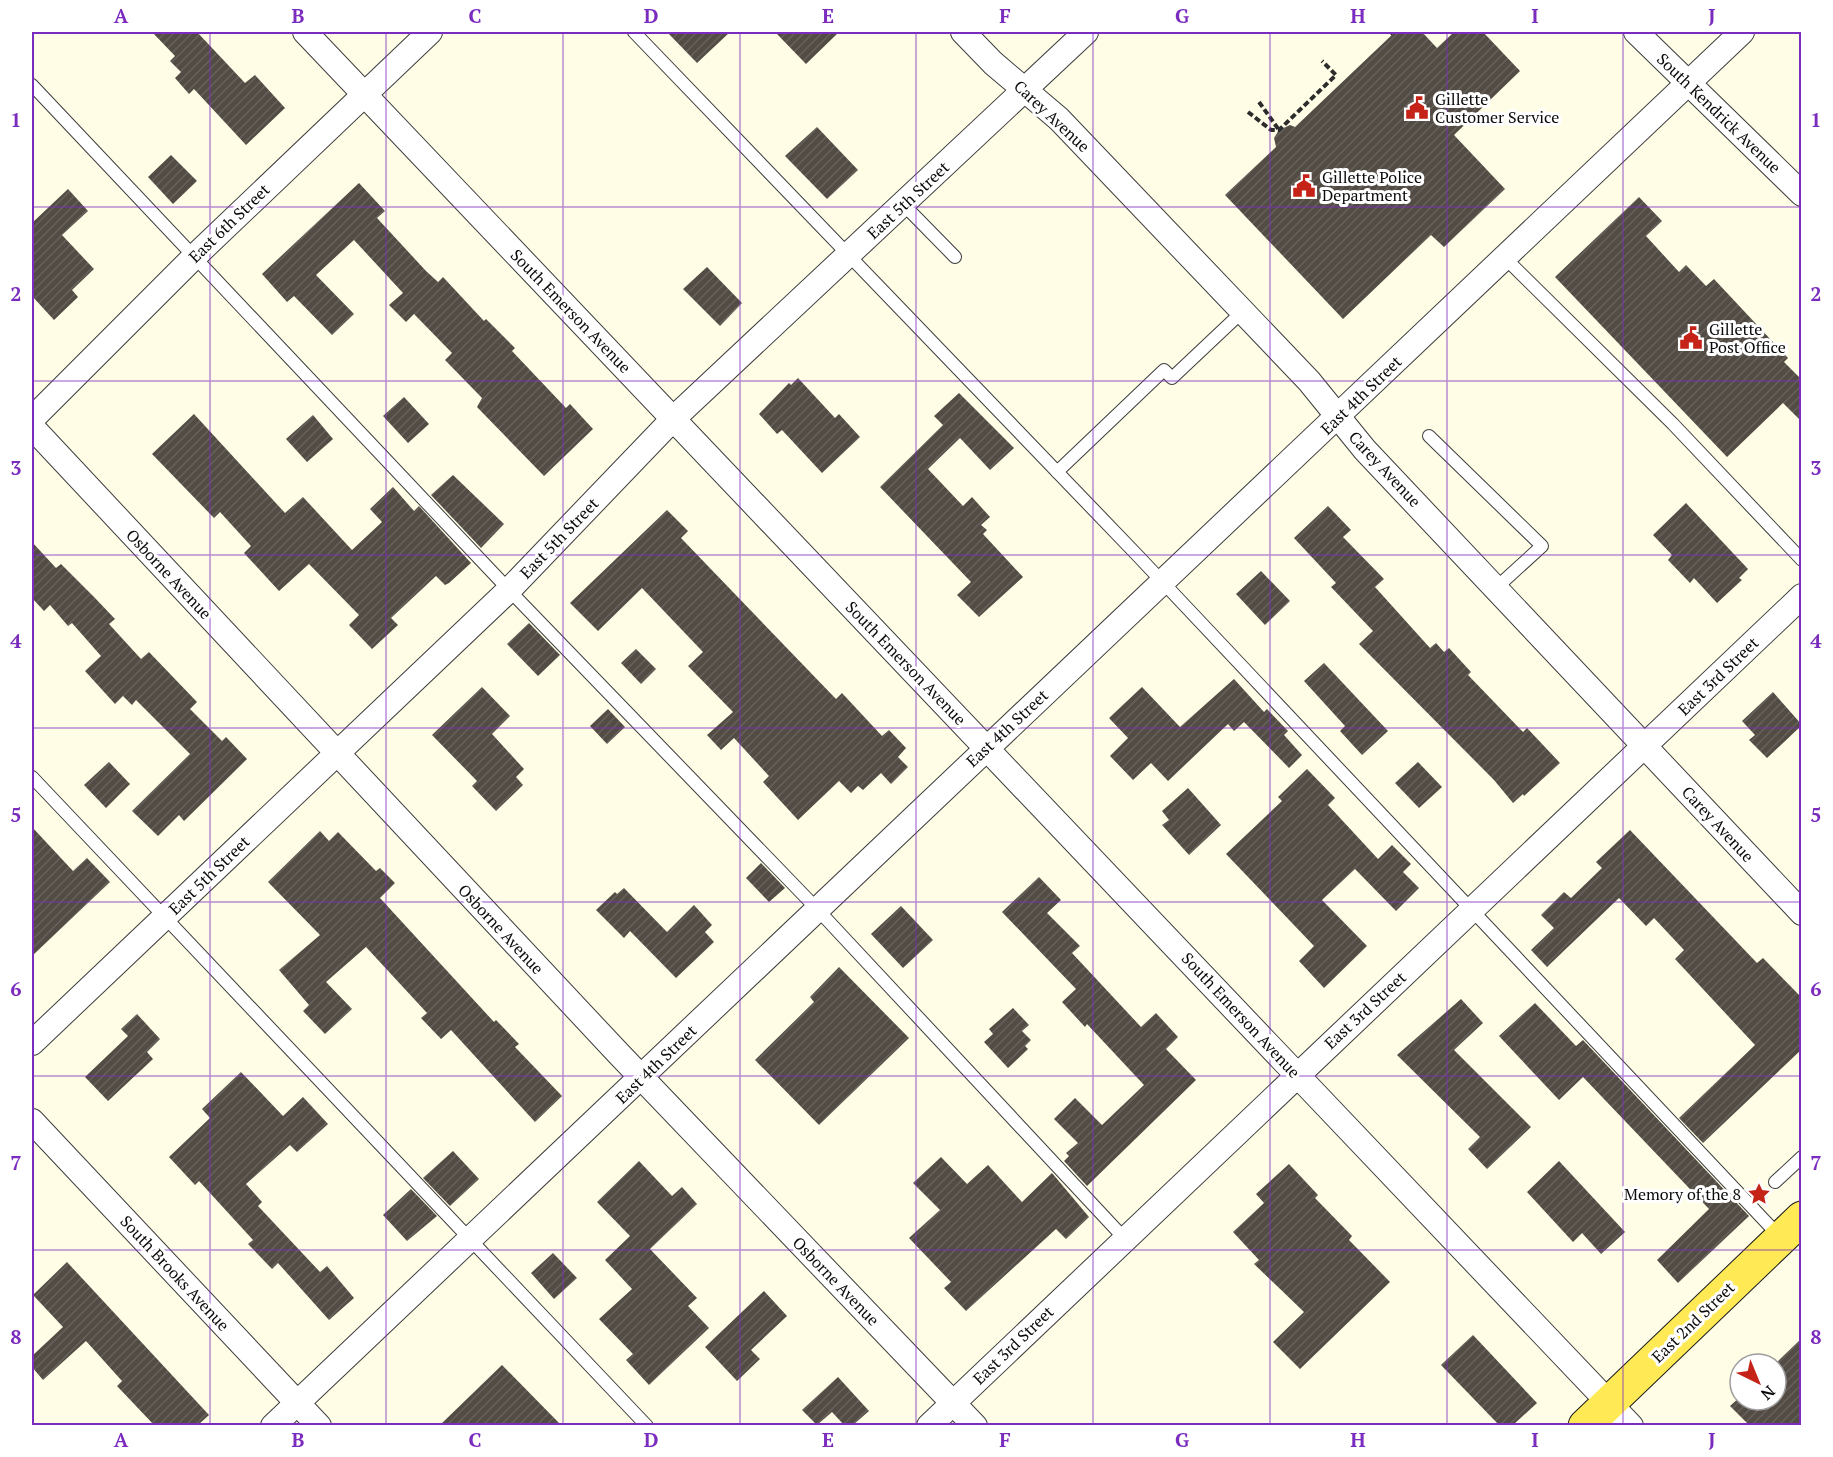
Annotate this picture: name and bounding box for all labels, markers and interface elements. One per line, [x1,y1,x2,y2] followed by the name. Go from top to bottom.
[114,2,129,29] text: A
[292,2,305,29] text: B
[468,2,482,29] text: C
[644,2,658,29] text: D
[822,2,834,29] text: E
[999,2,1011,29] text: F
[1175,2,1189,29] text: G
[1350,2,1366,29] text: H
[1531,2,1539,29] text: I
[1708,2,1716,29] text: J
[1652,48,1786,178] street label: South Kendrick Avenue
[1009,75,1095,157] street label: Carey Avenue
[1435,88,1559,128] place label: Gillette Customer Service
[1404,95,1430,121] public building icon: Gillette Customer Service
[10,106,22,133] text: 1
[1810,106,1822,133] text: 1
[862,156,954,244] street label: East 5th Street
[1322,166,1422,206] place label: Gillette Police Department
[1291,173,1317,199] public building icon: Gillette Police Department
[184,179,274,267] street label: East 6th Street
[506,244,636,378] street label: South Emerson Avenue
[10,280,22,307] text: 2
[1810,280,1822,307] text: 2
[1709,318,1786,358] place label: Gillette Post Office
[1678,325,1704,351] public building icon: Gillette Post Office
[1316,351,1406,439] street label: East 4th Street
[1344,426,1426,512] street label: Carey Avenue
[10,454,22,481] text: 3
[1810,454,1822,481] text: 3
[515,493,603,583] street label: East 5th Street
[121,524,217,624] street label: Osborne Avenue
[841,596,971,730] street label: South Emerson Avenue
[10,627,22,654] text: 4
[1810,627,1822,654] text: 4
[1673,632,1763,720] street label: East 3rd Street
[961,684,1053,772] street label: East 4th Street
[1677,781,1759,867] street label: Carey Avenue
[10,801,22,828] text: 5
[1810,801,1822,828] text: 5
[164,831,254,919] street label: East 5th Street
[453,879,549,979] street label: Osborne Avenue
[1177,947,1305,1083] street label: South Emerson Avenue
[1319,966,1411,1054] street label: East 3rd Street
[10,975,22,1002] text: 6
[1810,975,1822,1002] text: 6
[611,1020,701,1108] street label: East 4th Street
[10,1149,22,1176] text: 7
[1810,1149,1822,1176] text: 7
[1746,1181,1772,1207] place icon: Memory of the 8
[1624,1183,1741,1205] place label: Memory of the 8
[116,1210,234,1336] street label: South Brooks Avenue
[788,1232,884,1330] street label: Osborne Avenue
[1647,1277,1739,1367] street label: East 2nd Street
[968,1301,1058,1389] street label: East 3rd Street
[10,1323,22,1350] text: 8
[1810,1323,1822,1350] text: 8
[1728,1352,1788,1412] north arrow
[1756,1381,1780,1405] text: N
[114,1426,129,1453] text: A
[292,1426,305,1453] text: B
[468,1426,482,1453] text: C
[644,1426,658,1453] text: D
[822,1426,834,1453] text: E
[999,1426,1011,1453] text: F
[1175,1426,1189,1453] text: G
[1350,1426,1366,1453] text: H
[1531,1426,1539,1453] text: I
[1708,1426,1716,1453] text: J

